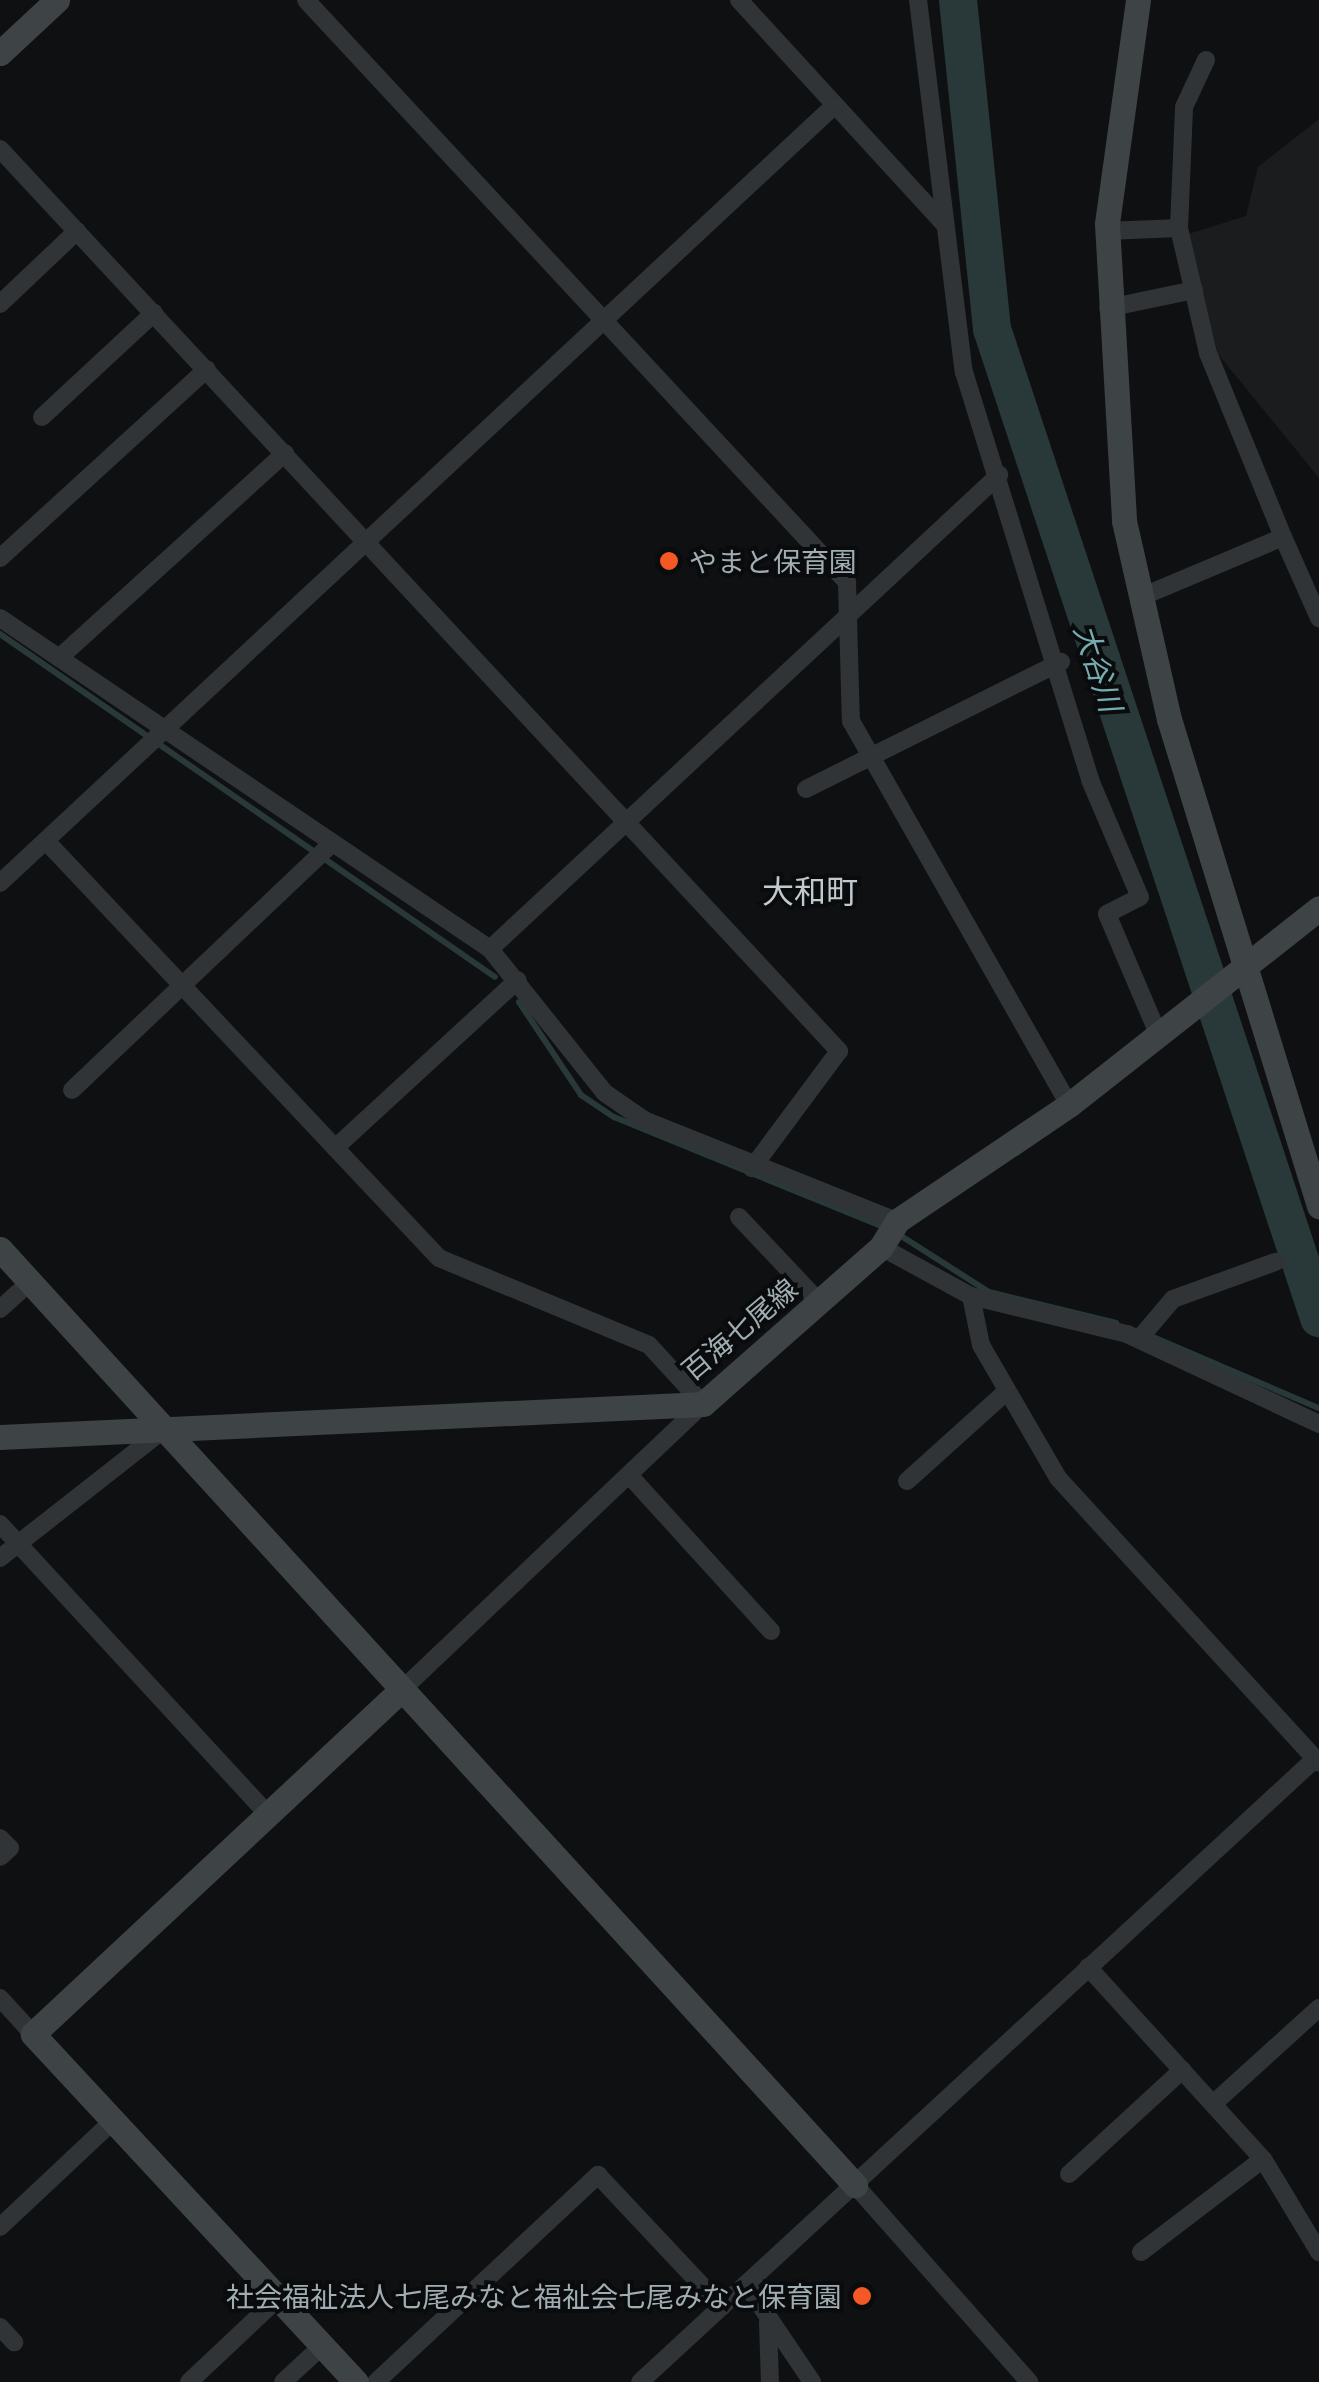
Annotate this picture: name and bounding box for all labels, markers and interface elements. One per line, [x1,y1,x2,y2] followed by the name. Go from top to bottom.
[689,544,857,578] place label: やまと保育園
[658,550,680,572] marker: やまと保育園
[1067,620,1129,716] water label: 大谷川
[762,872,858,910] district label: 大和町
[675,1271,803,1387] street label: 百海七尾線
[226,2279,842,2313] place label: 社会福祉法人七尾みなと福祉会七尾みなと保育園
[851,2285,873,2307] marker: 社会福祉法人七尾みなと福祉会七尾みなと保育園

